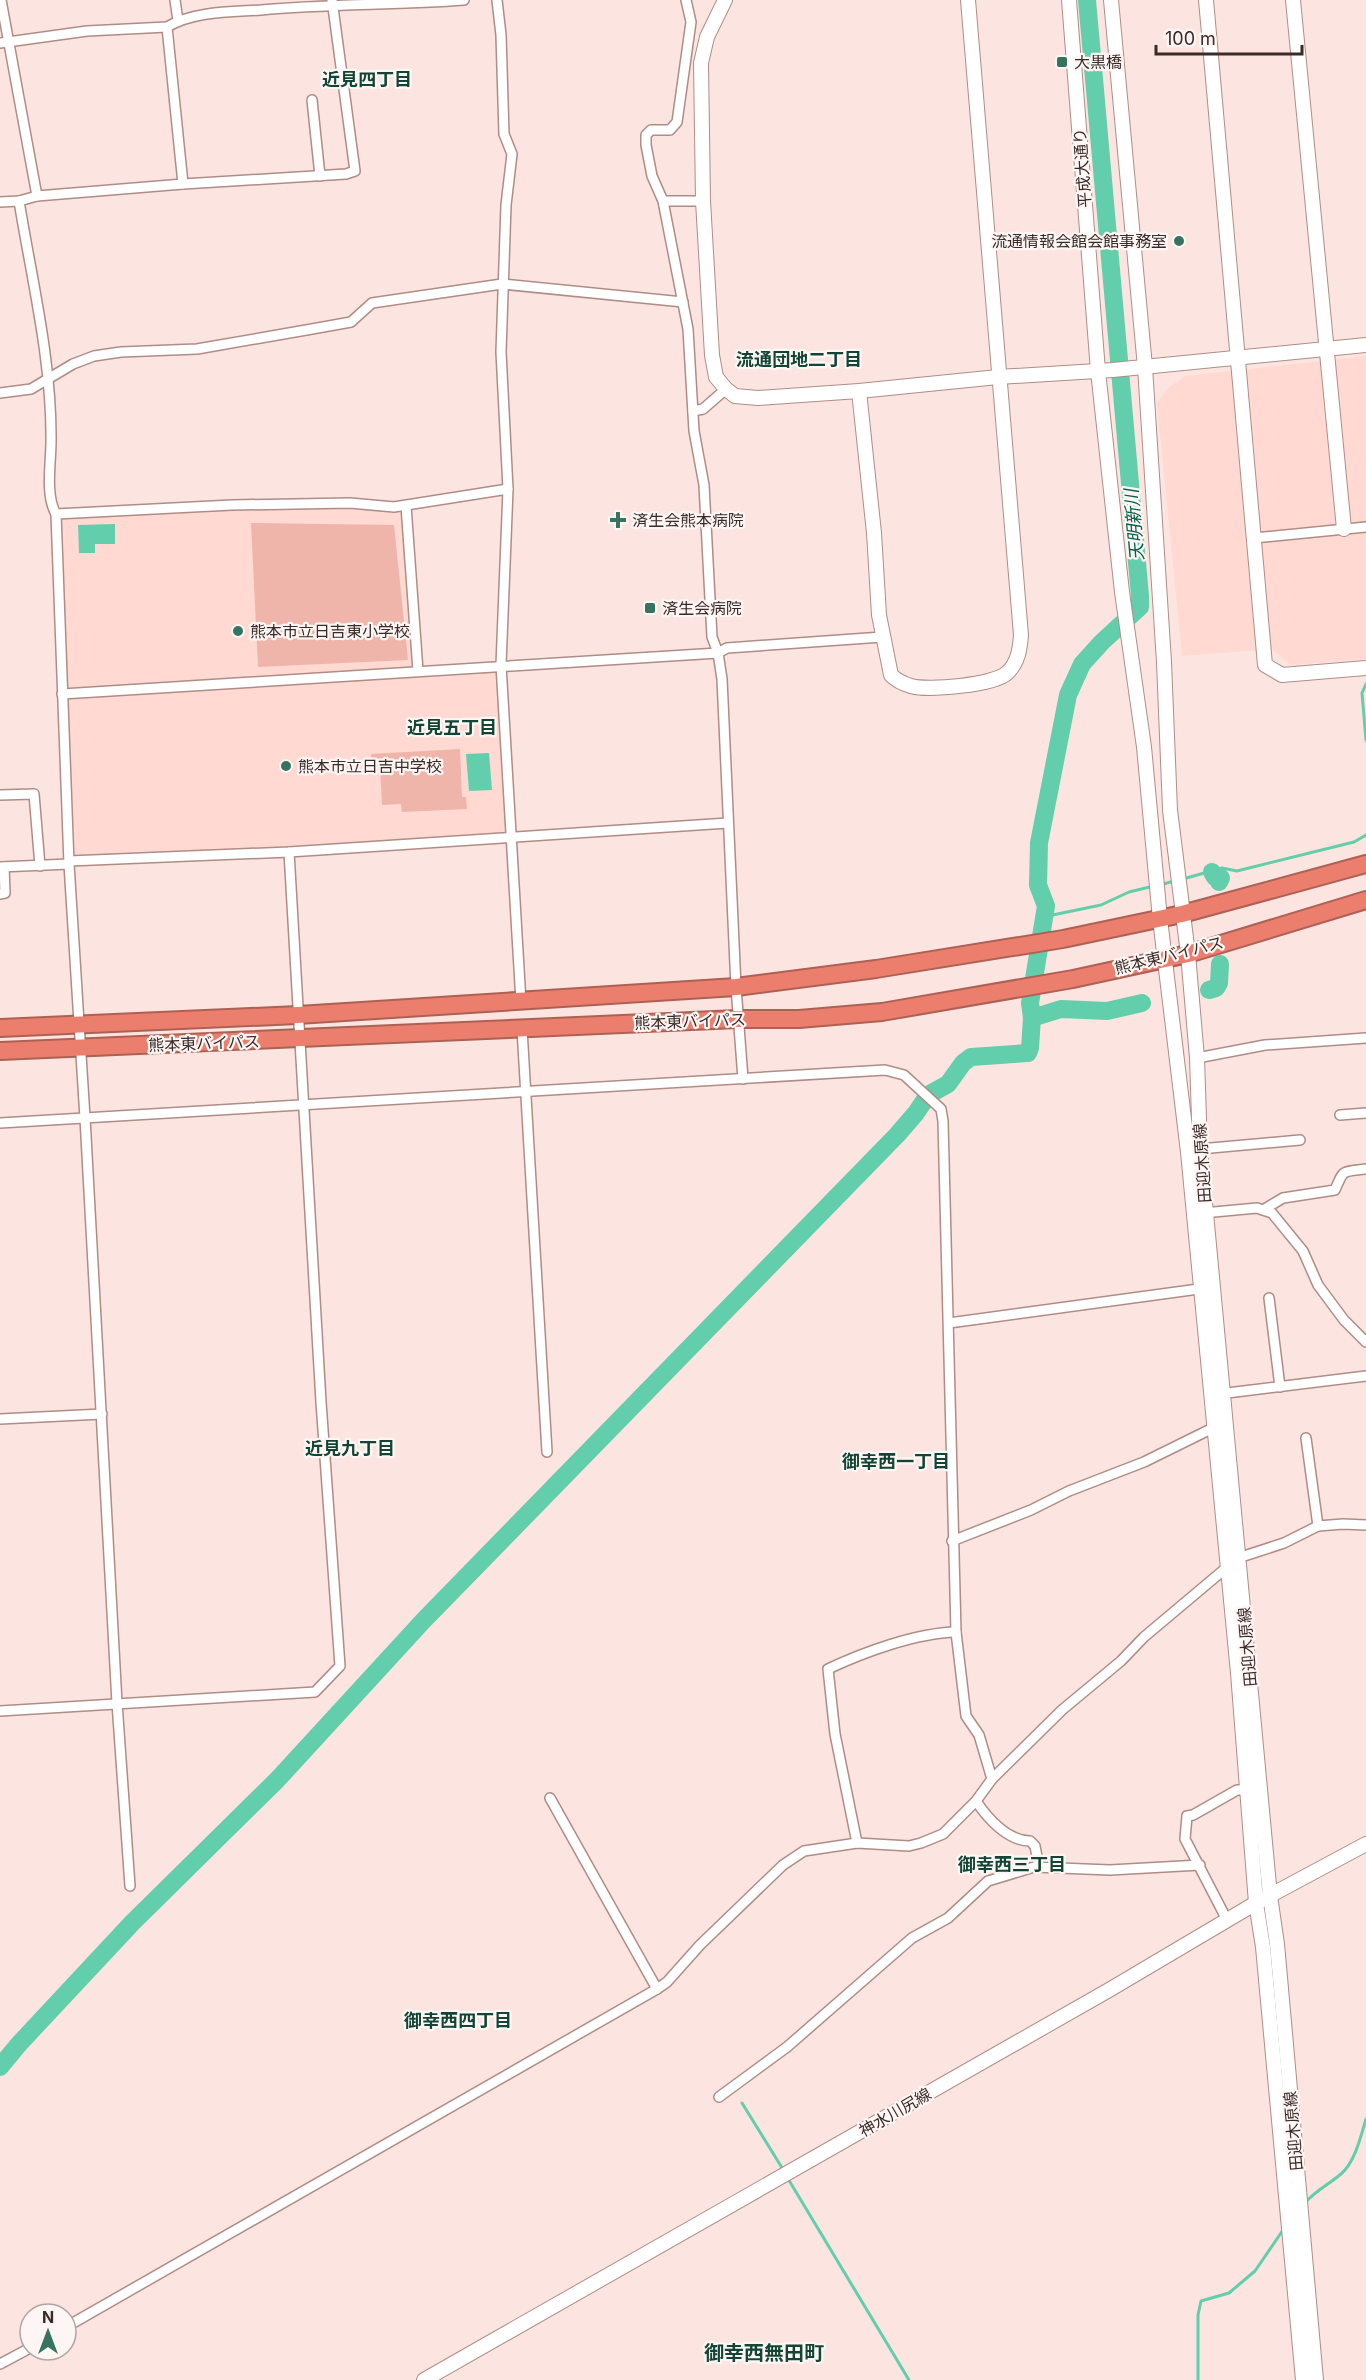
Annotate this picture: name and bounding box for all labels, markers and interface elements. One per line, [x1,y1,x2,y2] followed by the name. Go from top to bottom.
[1156,18,1302,56] scale bar
[1165,28,1216,49] text: 100 m
[1074,52,1122,72] place label: 大黒橋
[1055,55,1069,69] marker: 大黒橋
[322,69,412,90] district label: 近見四丁目
[1069,127,1095,209] street label: 平成大通り
[991,231,1167,251] place label: 流通情報会館会館事務室
[1172,234,1186,248] marker: 流通情報会館会館事務室
[736,349,862,370] district label: 流通団地二丁目
[1120,486,1148,562] water label: 天明新川
[632,510,744,530] place label: 済生会熊本病院
[609,511,627,529] marker: 済生会熊本病院
[662,598,742,618] place label: 済生会病院
[643,601,657,615] marker: 済生会病院
[250,621,410,641] place label: 熊本市立日吉東小学校
[231,624,245,638] marker: 熊本市立日吉東小学校
[407,717,497,738] district label: 近見五丁目
[298,756,442,776] place label: 熊本市立日吉中学校
[279,759,293,773] marker: 熊本市立日吉中学校
[1112,932,1226,978] street label: 熊本東バイパス
[634,1009,746,1033] street label: 熊本東バイパス
[148,1031,260,1055] street label: 熊本東バイパス
[1189,1122,1215,1204] street label: 田迎木原線
[305,1438,395,1459] district label: 近見九丁目
[841,1451,950,1472] district label: 御幸西一丁目
[1234,1606,1260,1688] street label: 田迎木原線
[957,1854,1066,1875] district label: 御幸西三丁目
[403,2010,512,2031] district label: 御幸西四丁目
[855,2083,935,2141] street label: 神水川尻線
[1280,2090,1306,2172] street label: 田迎木原線
[18,2302,78,2362] north arrow
[42,2307,54,2327] text: N
[704,2341,824,2365] district label: 御幸西無田町

